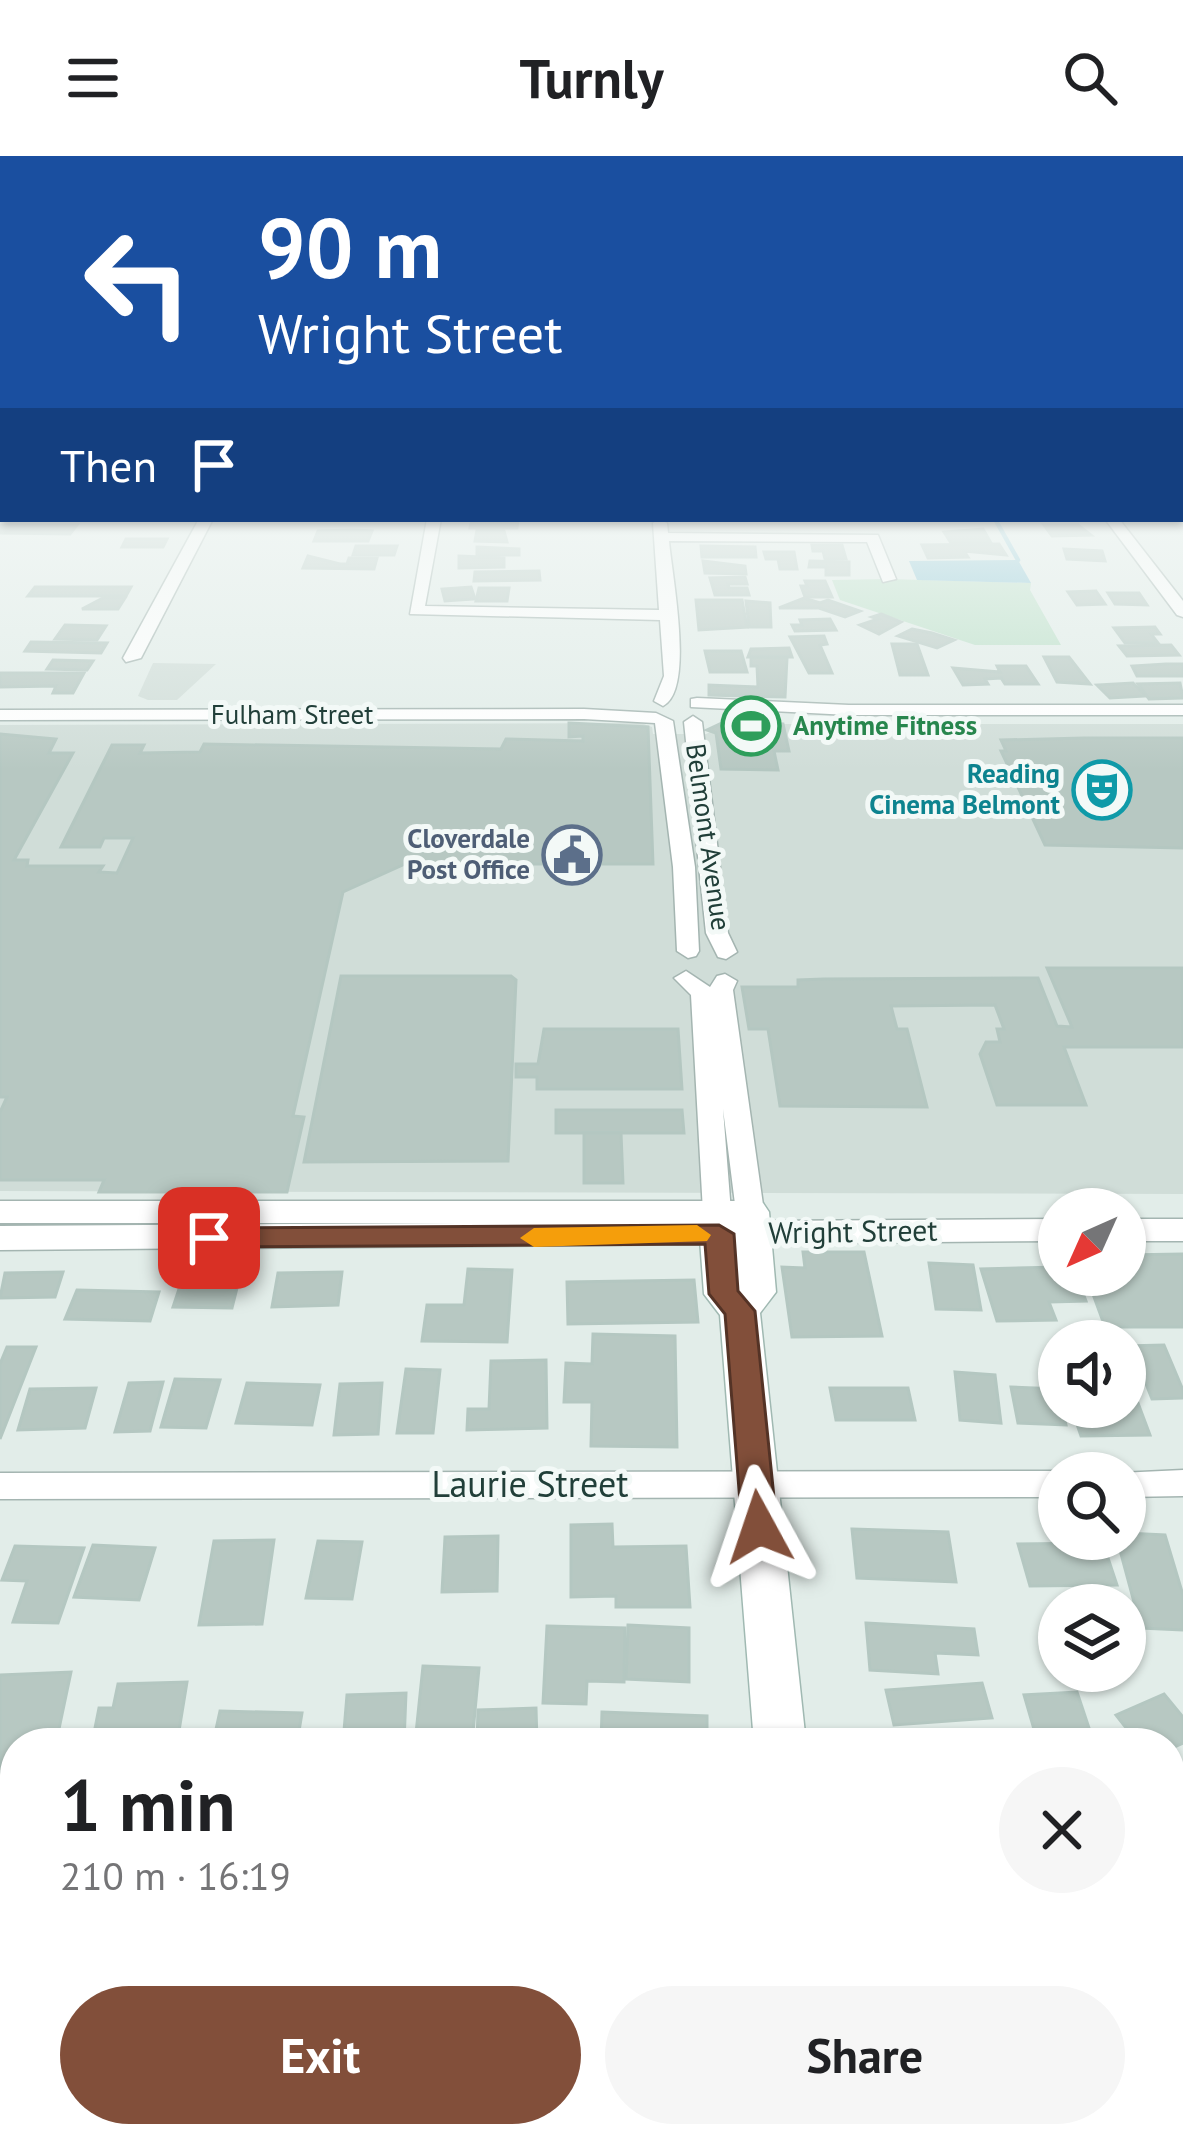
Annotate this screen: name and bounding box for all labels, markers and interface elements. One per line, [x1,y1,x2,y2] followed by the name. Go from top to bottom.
[519,43,664,113] text: Turnly
[60,45,126,111] icon: menu
[1057,45,1123,111] icon: search
[258,192,442,301] text: 90 m
[60,204,216,360] icon: left
[258,298,563,368] text: Wright Street
[181,432,247,498] icon: arrive
[60,436,157,494] text: Then
[720,695,782,757] sports icon: Anytime Fitness
[211,697,373,731] street label: Fulham Street
[793,708,977,742] place label: Anytime Fitness
[679,741,739,932] street label: Belmont Avenue
[869,756,1061,821] place label: Reading Cinema Belmont
[1071,759,1133,821] theatre icon: Reading Cinema Belmont
[407,821,530,886] place label: Cloverdale Post Office
[541,824,603,886] public building icon: Cloverdale Post Office
[158,1187,260,1289] pin
[1038,1188,1146,1296] north arrow
[1038,1188,1146,1692] map controls
[176,1205,242,1271] icon: arrive
[768,1210,938,1251] street label: Wright Street
[1038,1320,1146,1428] button: sound
[1038,1452,1146,1560] button: search
[432,1460,628,1507] street label: Laurie Street
[696,1464,822,1590] position arrow
[1038,1584,1146,1692] button: layers
[60,1758,236,1851] text: 1 min
[999,1767,1125,1893] button: close
[60,1850,291,1901] text: 210 m · 16:19
[60,1986,581,2124] button: Exit
[605,1986,1125,2124] button: Share

